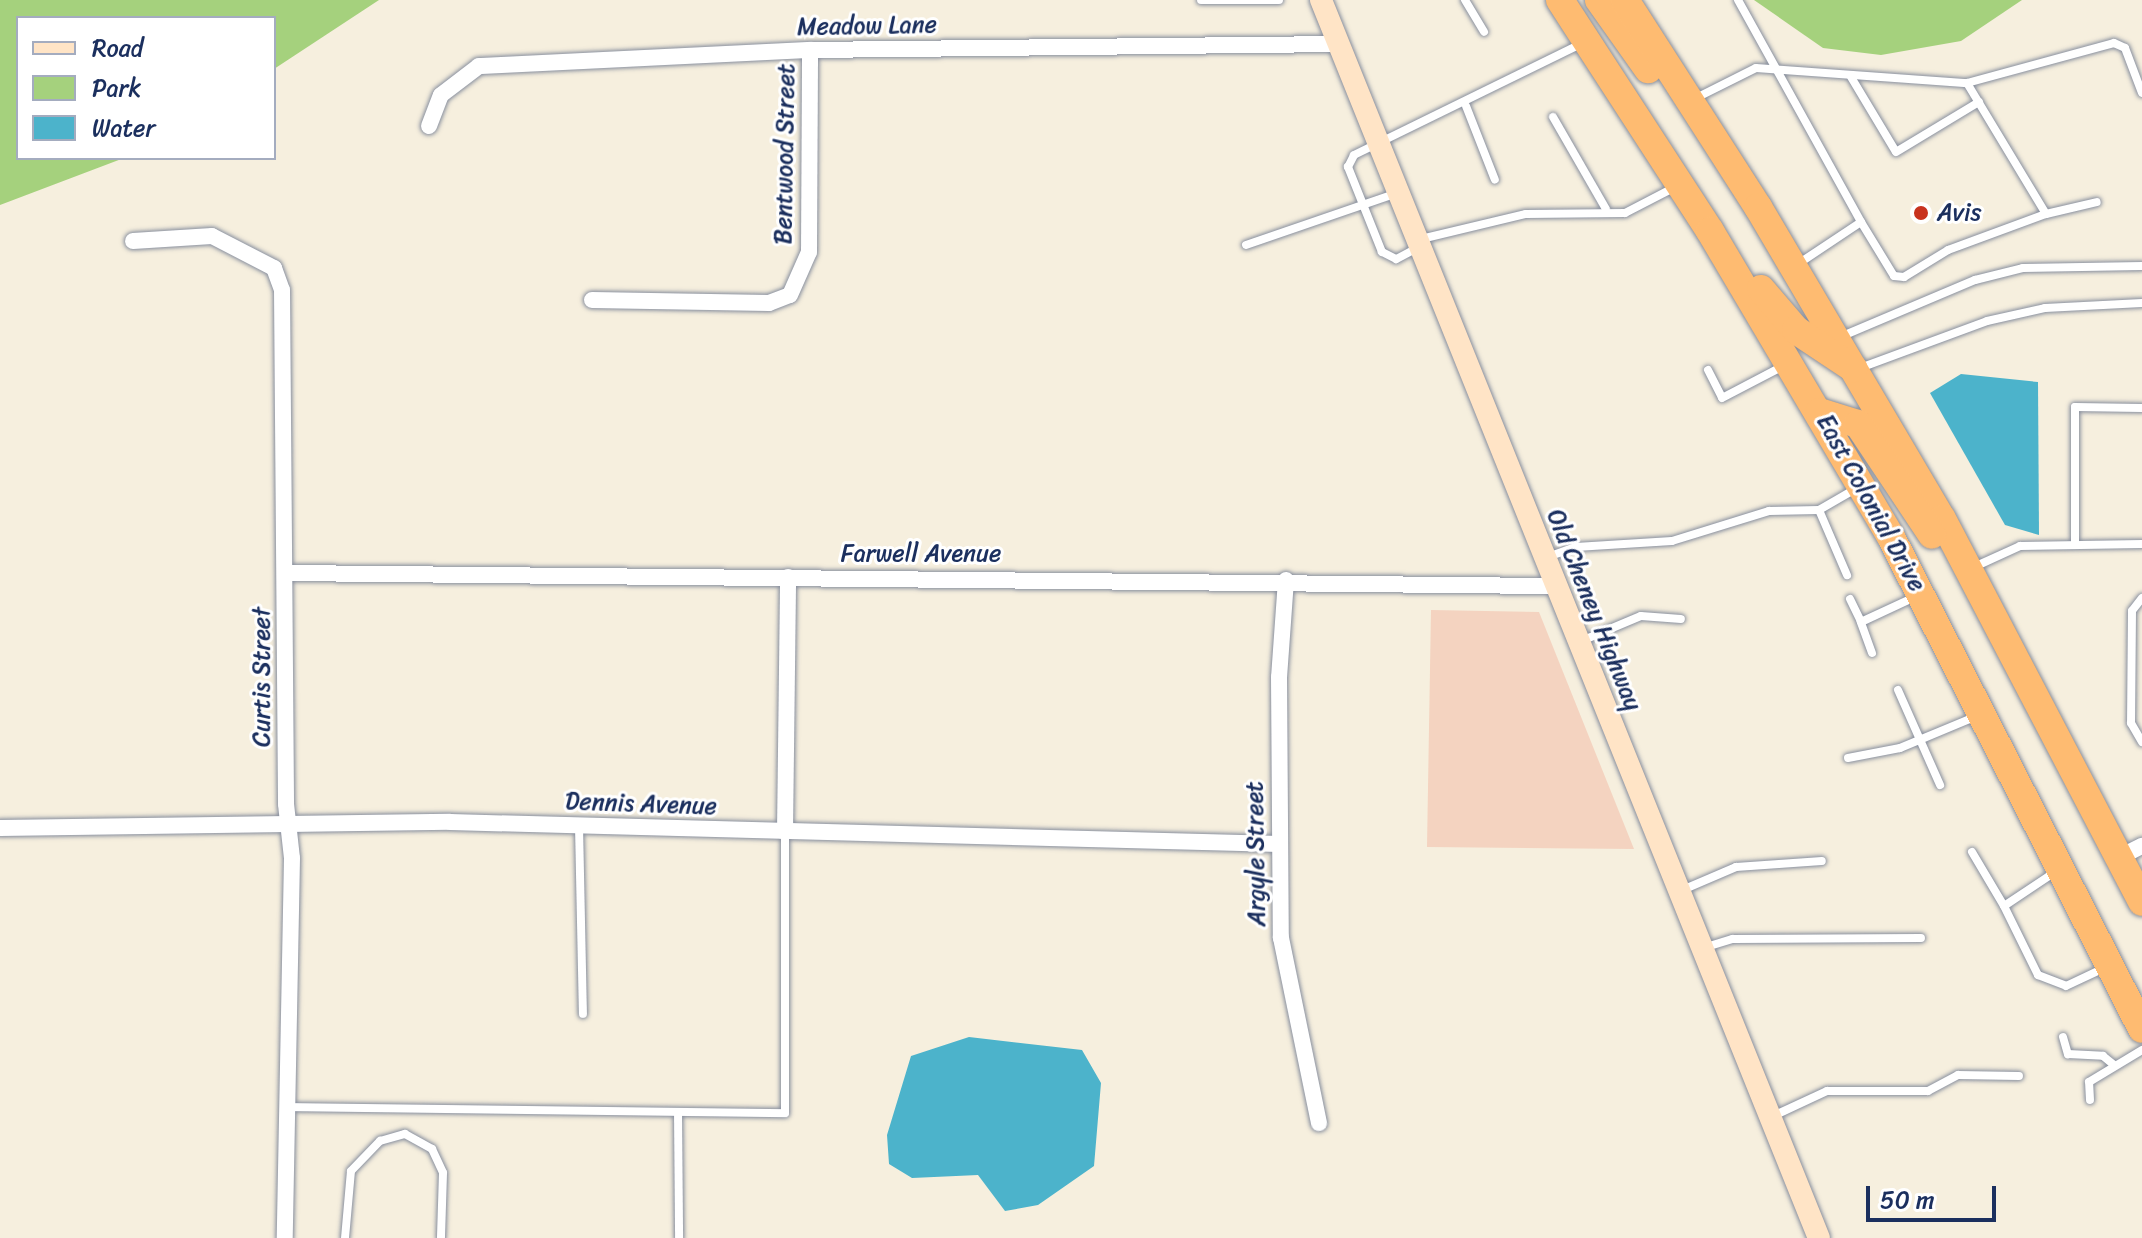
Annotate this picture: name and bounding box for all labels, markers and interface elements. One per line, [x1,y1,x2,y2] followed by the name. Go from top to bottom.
[797,10,937,42] street label: Meadow Lane
[16,16,276,160] legend
[92,27,143,69] text: Road
[769,64,801,244] street label: Bentwood Street
[92,67,141,109] text: Park
[92,107,155,149] text: Water
[1937,199,1982,227] place label: Avis
[1912,204,1930,222] marker: Avis
[1810,409,1932,597] street label: East Colonial Drive
[1540,505,1648,715] street label: Old Cheney Highway
[841,540,1001,568] street label: Farwell Avenue
[248,607,276,747] street label: Curtis Street
[1240,781,1272,927] street label: Argyle Street
[565,787,717,821] street label: Dennis Avenue
[1870,1170,2000,1220] scale bar
[1880,1179,1935,1221] text: 50 m

